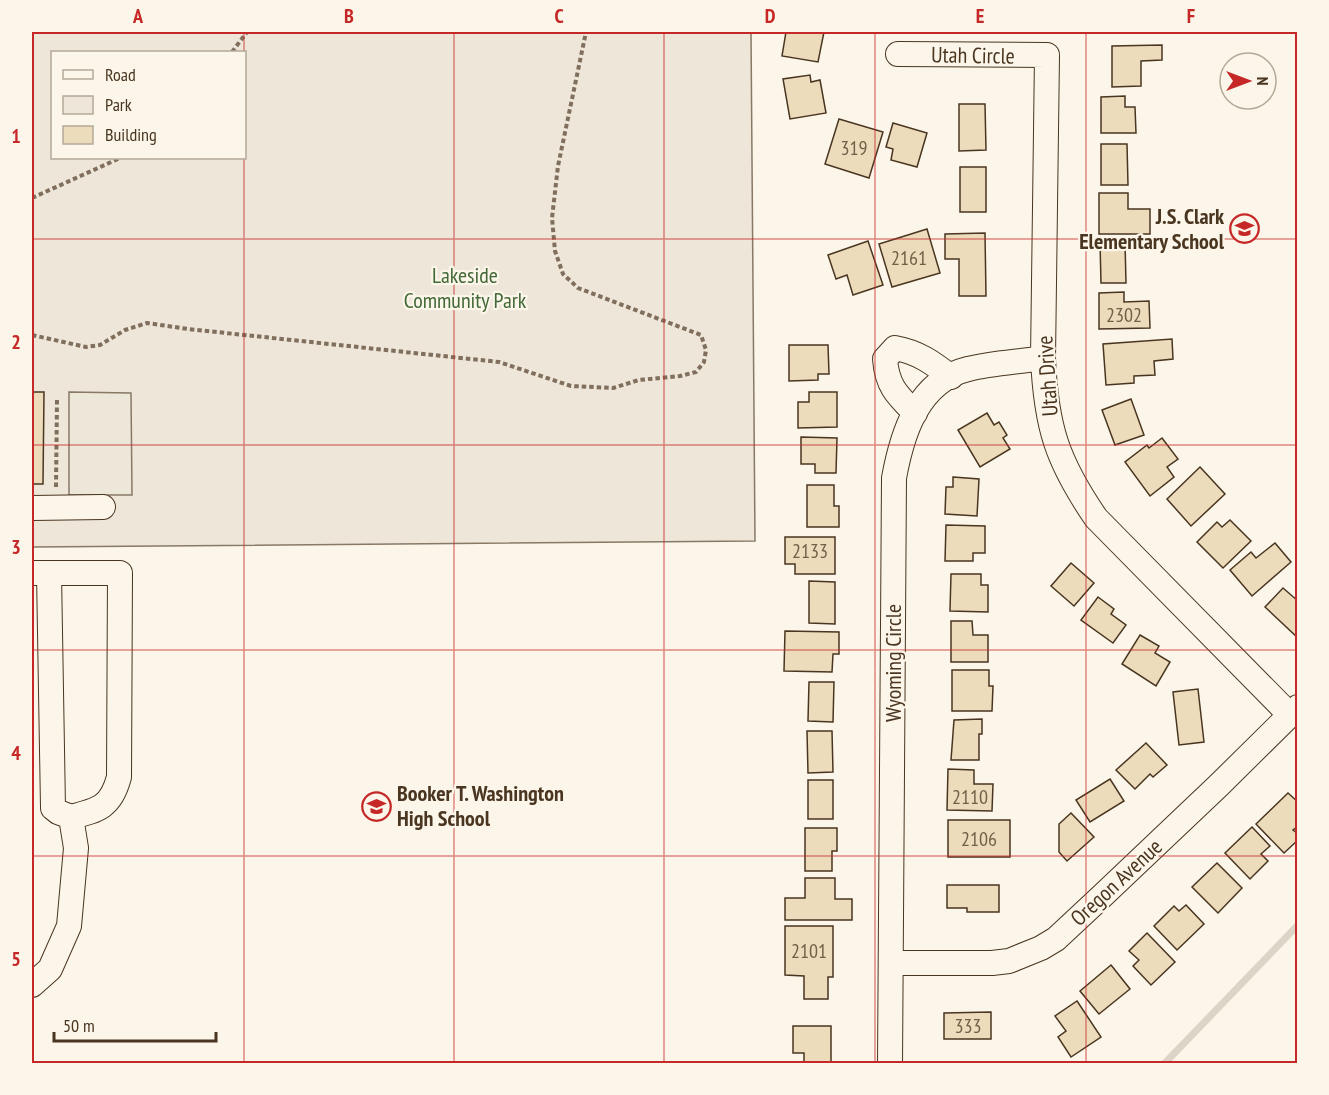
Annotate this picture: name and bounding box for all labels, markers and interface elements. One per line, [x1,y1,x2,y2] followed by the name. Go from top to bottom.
[132,3,144,29] text: A
[344,3,354,29] text: B
[554,3,564,29] text: C
[765,3,776,29] text: D
[976,3,984,29] text: E
[1187,3,1195,29] text: F
[931,40,1015,70] street label: Utah Circle
[51,51,246,159] legend
[1218,51,1278,111] north arrow
[105,63,136,86] text: Road
[1253,77,1273,85] text: N
[105,93,132,116] text: Park
[11,123,21,149] text: 1
[105,123,157,146] text: Building
[841,135,868,161] house number: 319
[1079,202,1225,255] place label: J.S. Clark Elementary School
[1229,213,1261,245] school or university icon: J.S. Clark Elementary School
[891,245,927,271] house number: 2161
[404,261,527,314] park label: Lakeside Community Park
[1106,302,1142,328] house number: 2302
[11,329,21,355] text: 2
[1030,335,1064,417] street label: Utah Drive
[11,534,21,560] text: 3
[792,538,828,564] house number: 2133
[879,604,907,722] street label: Wyoming Circle
[11,740,21,766] text: 4
[397,779,564,832] place label: Booker T. Washington High School
[952,784,988,810] house number: 2110
[360,790,392,822] school or university icon: Booker T. Washington High School
[961,826,997,852] house number: 2106
[1064,832,1168,932] street label: Oregon Avenue
[791,938,827,964] house number: 2101
[11,946,21,972] text: 5
[54,1005,216,1043] scale bar
[955,1013,982,1039] house number: 333
[63,1014,95,1037] text: 50 m

